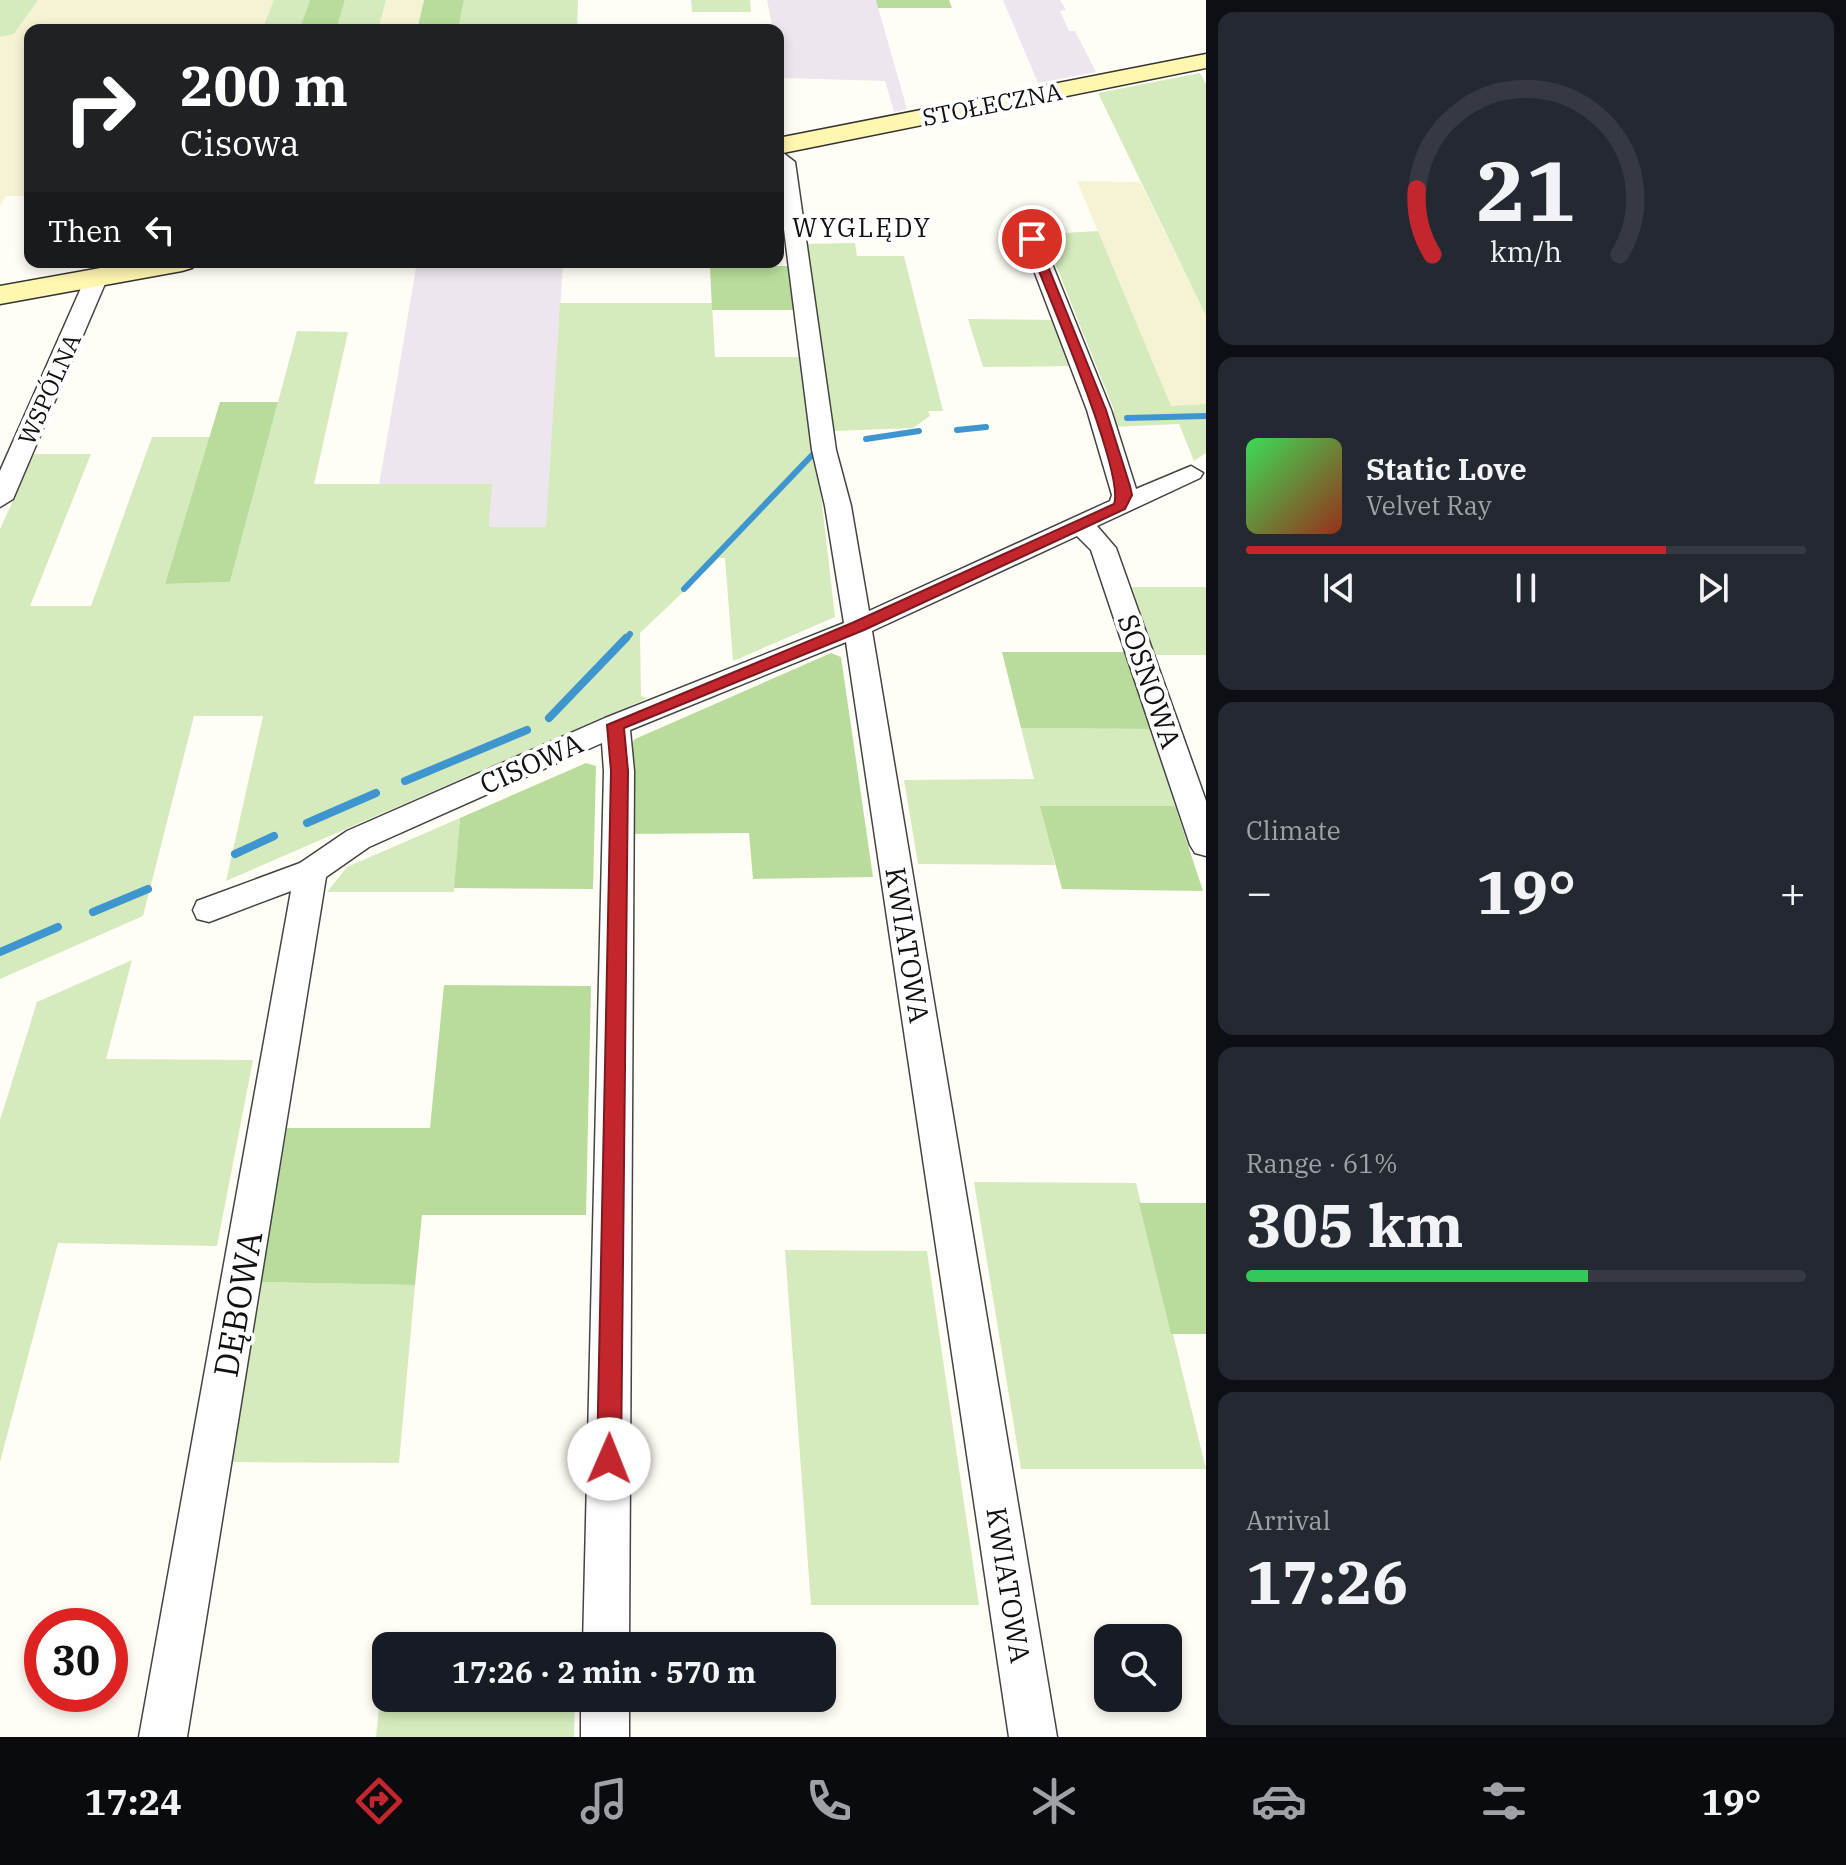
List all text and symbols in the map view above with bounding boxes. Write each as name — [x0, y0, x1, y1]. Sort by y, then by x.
text: 200 m — [180, 49, 348, 121]
icon: right — [48, 56, 152, 160]
street label: STOŁECZNA — [919, 75, 1065, 133]
text: Cisowa — [180, 119, 300, 166]
text: 21 — [1476, 135, 1576, 243]
pin — [998, 205, 1066, 273]
icon: left — [138, 208, 182, 252]
district label: WYGLĘDY — [792, 210, 932, 244]
text: Then — [48, 211, 122, 250]
icon: arrive — [1010, 217, 1054, 261]
text: km/h — [1490, 233, 1562, 270]
street label: WSPÓLNA — [10, 328, 88, 450]
text: Static Love — [1366, 449, 1527, 488]
text: Velvet Ray — [1366, 488, 1492, 522]
icon: previous — [1317, 566, 1361, 610]
icon: pause — [1504, 566, 1548, 610]
icon: next — [1691, 566, 1735, 610]
street label: SOSNOWA — [1110, 609, 1190, 753]
street label: CISOWA — [474, 724, 588, 802]
text: Climate — [1246, 813, 1341, 847]
text: 19° — [1476, 852, 1576, 931]
text: − — [1246, 863, 1272, 920]
text: + — [1780, 863, 1806, 920]
street label: KWIATOWA — [877, 864, 939, 1026]
text: Range · 61% — [1246, 1146, 1398, 1180]
text: 305 km — [1246, 1185, 1464, 1264]
street label: DĘBOWA — [203, 1228, 271, 1380]
position arrow — [567, 1417, 651, 1501]
text: Arrival — [1246, 1503, 1331, 1537]
street label: KWIATOWA — [978, 1504, 1040, 1666]
text: 17:26 — [1246, 1542, 1408, 1621]
speed limit sign: 30 — [24, 1608, 128, 1712]
map controls — [1094, 1624, 1182, 1712]
button: search — [1094, 1624, 1182, 1712]
text: 17:26 · 2 min · 570 m — [452, 1652, 756, 1691]
icon: directions — [351, 1773, 407, 1829]
icon: music — [576, 1773, 632, 1829]
icon: phone — [801, 1773, 857, 1829]
icon: climate — [1026, 1773, 1082, 1829]
icon: car — [1251, 1773, 1307, 1829]
icon: filters — [1476, 1773, 1532, 1829]
text: 17:24 — [85, 1778, 182, 1825]
text: 19° — [1701, 1778, 1761, 1825]

